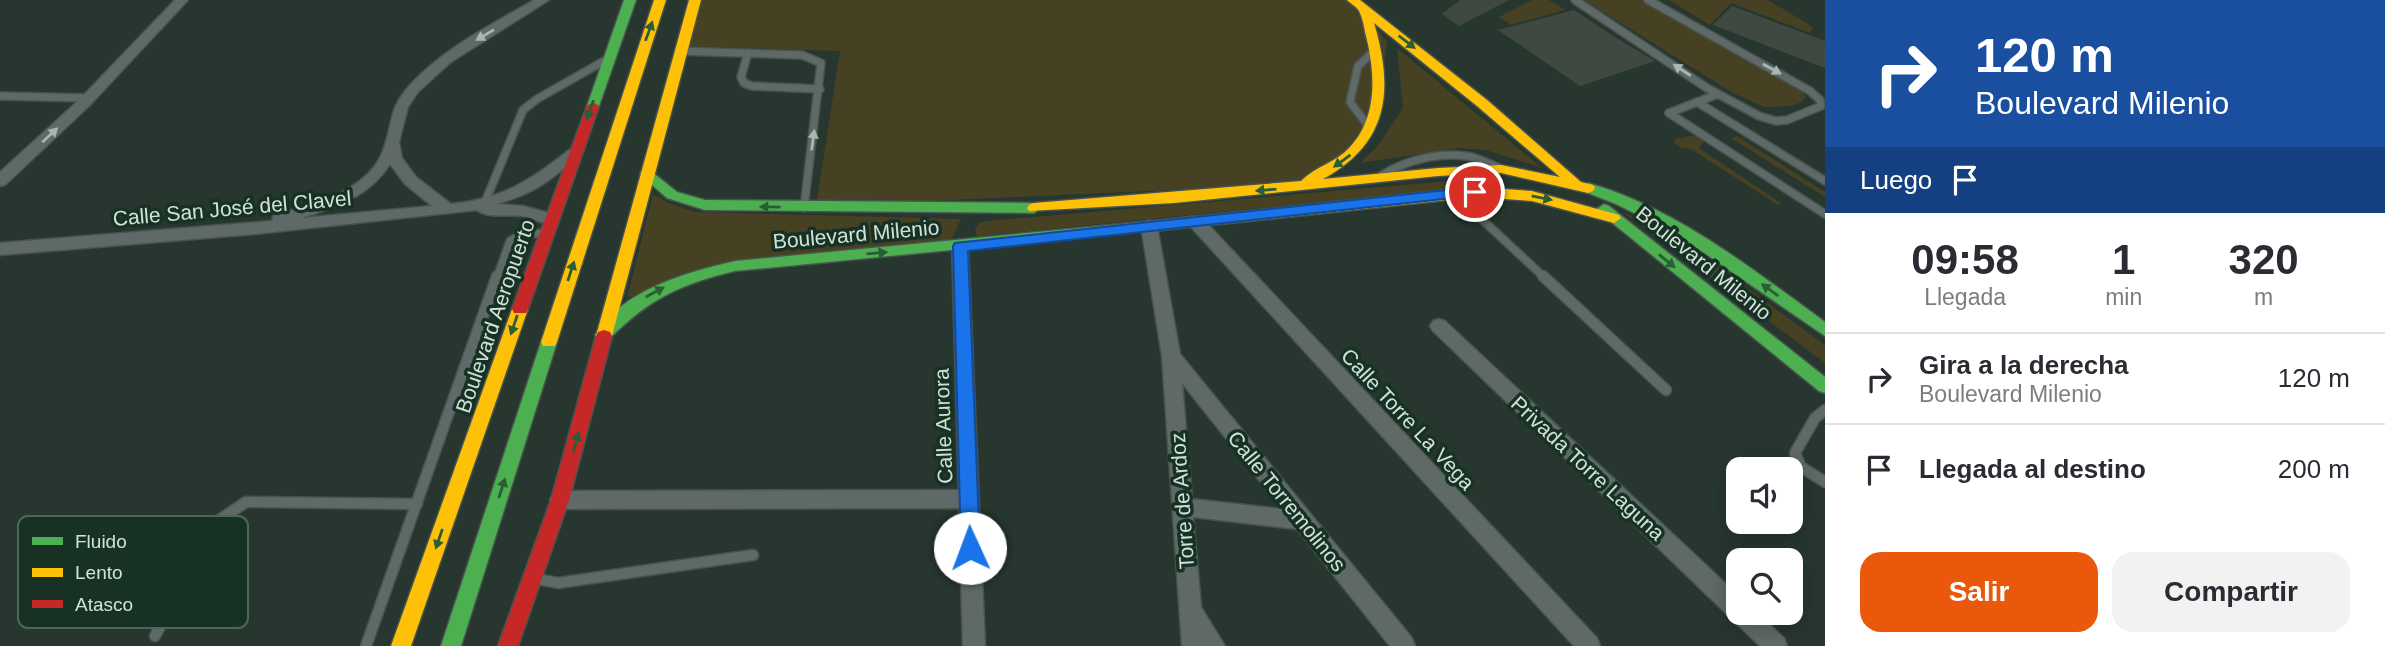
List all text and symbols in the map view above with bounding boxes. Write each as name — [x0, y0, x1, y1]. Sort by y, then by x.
one-way arrow — [644, 21, 655, 42]
icon: right — [1860, 28, 1951, 119]
text: 120 m — [1975, 28, 2114, 82]
one-way arrow — [475, 29, 494, 42]
one-way arrow — [1397, 35, 1415, 50]
one-way arrow — [1762, 63, 1782, 75]
one-way arrow — [1672, 64, 1692, 77]
text: Boulevard Milenio — [1975, 85, 2229, 121]
one-way arrow — [584, 100, 595, 121]
one-way arrow — [41, 127, 58, 143]
one-way arrow — [808, 129, 819, 151]
one-way arrow — [1333, 154, 1351, 168]
icon: arrive — [1946, 161, 1984, 199]
pin — [1445, 162, 1505, 222]
text: Luego — [1860, 165, 1932, 195]
icon: arrive — [1456, 173, 1494, 211]
one-way arrow — [1255, 184, 1277, 195]
street label: Calle San José del Clavel — [112, 186, 352, 230]
one-way arrow — [1531, 192, 1553, 203]
one-way arrow — [759, 201, 781, 213]
street label: Boulevard Milenio — [1632, 202, 1776, 324]
street label: Boulevard Milenio — [772, 215, 940, 253]
street label: Boulevard Aeropuerto — [451, 216, 539, 416]
text: 09:58 — [1911, 236, 2019, 283]
text: 1 — [2112, 236, 2135, 283]
text: 320 — [2229, 236, 2299, 283]
one-way arrow — [866, 247, 888, 258]
one-way arrow — [1659, 253, 1676, 268]
one-way arrow — [567, 260, 577, 281]
one-way arrow — [1761, 283, 1779, 297]
text: Llegada — [1924, 284, 2006, 310]
text: min — [2105, 284, 2142, 310]
text: m — [2254, 284, 2273, 310]
one-way arrow — [645, 286, 665, 298]
one-way arrow — [508, 314, 519, 335]
street label: Calle Torre La Vega — [1337, 344, 1479, 494]
text: Gira a la derecha — [1919, 350, 2129, 380]
icon: right — [1860, 360, 1898, 398]
text: 120 m — [2278, 363, 2350, 393]
street label: Calle Aurora — [929, 368, 957, 484]
text: Boulevard Milenio — [1919, 381, 2102, 407]
street label: Privada Torre Laguna — [1507, 391, 1669, 545]
street label: Calle Torremolinos — [1223, 426, 1351, 576]
one-way arrow — [571, 431, 582, 453]
street label: Torre de Ardoz — [1166, 432, 1198, 570]
icon: arrive — [1860, 451, 1898, 489]
text: Llegada al destino — [1919, 454, 2146, 484]
text: 200 m — [2278, 454, 2350, 484]
map controls — [1726, 457, 1803, 625]
button: sound — [1726, 457, 1803, 534]
one-way arrow — [497, 477, 508, 498]
position arrow — [933, 511, 1007, 585]
legend — [18, 516, 248, 628]
one-way arrow — [433, 529, 444, 550]
text: Fluido — [75, 531, 127, 552]
button: search — [1726, 548, 1803, 625]
button: Salir — [1860, 552, 2098, 632]
button: Compartir — [2112, 552, 2350, 632]
text: Lento — [75, 562, 123, 583]
text: Atasco — [75, 594, 133, 615]

